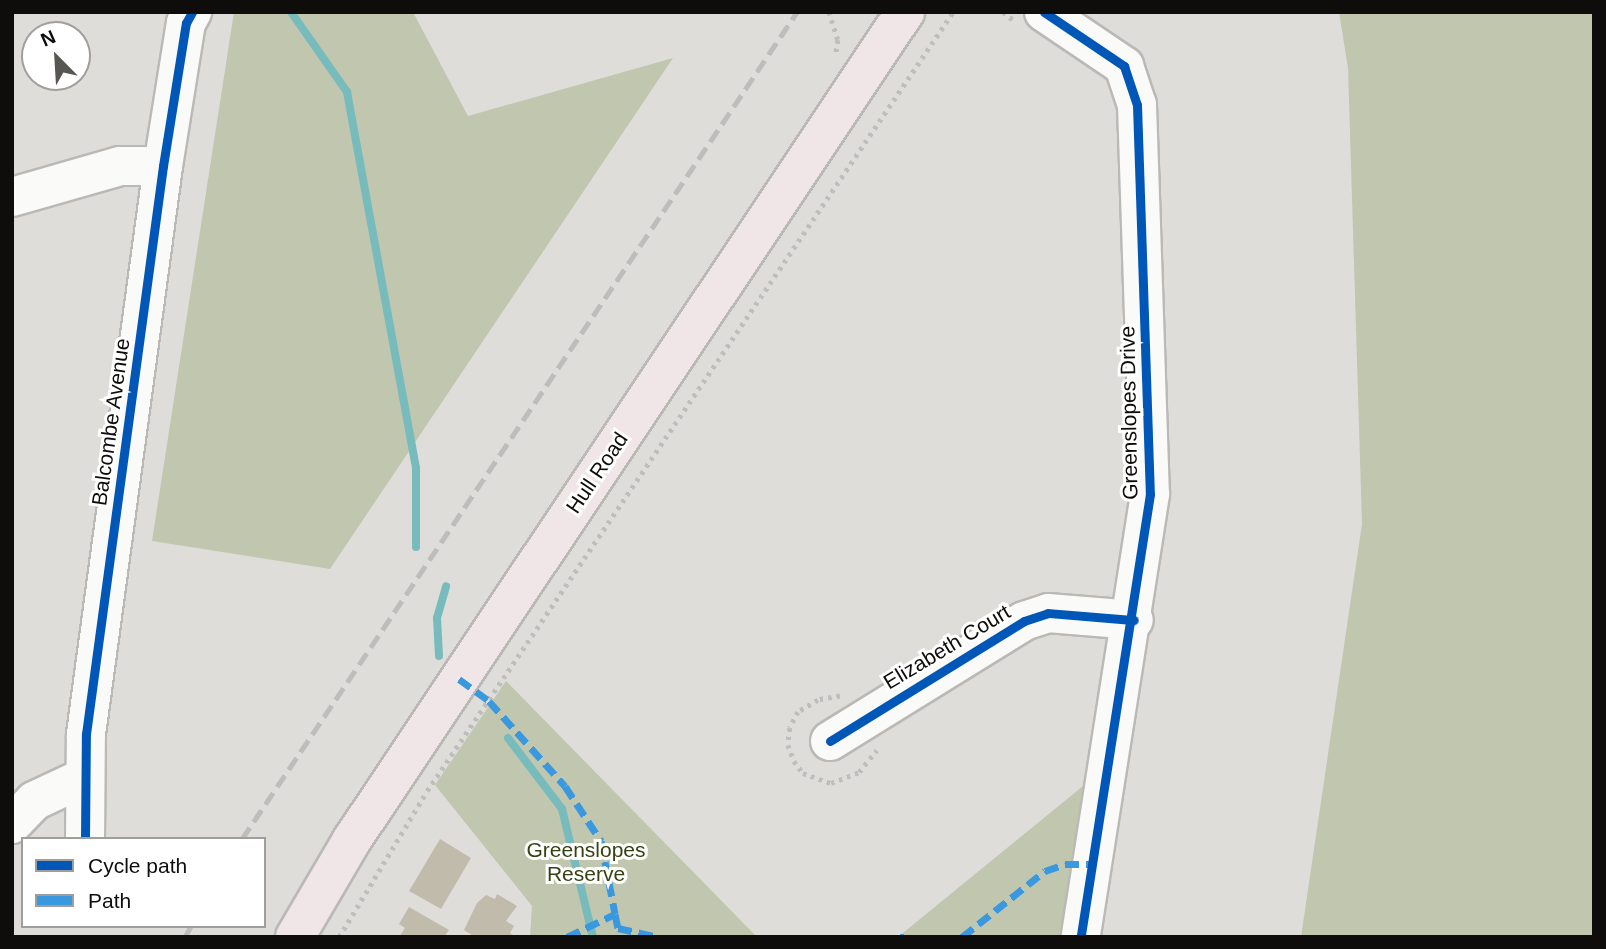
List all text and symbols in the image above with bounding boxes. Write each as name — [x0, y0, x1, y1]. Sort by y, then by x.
north arrow — [21, 21, 91, 91]
text: N — [38, 26, 59, 51]
street label: Greenslopes Drive — [1115, 326, 1143, 500]
street label: Balcombe Avenue — [87, 336, 135, 508]
street label: Hull Road — [561, 428, 633, 518]
street label: Elizabeth Court — [879, 599, 1015, 695]
legend — [21, 837, 266, 928]
park label: Greenslopes Reserve — [526, 837, 646, 887]
text: Cycle path — [88, 854, 187, 877]
text: Path — [88, 889, 131, 912]

